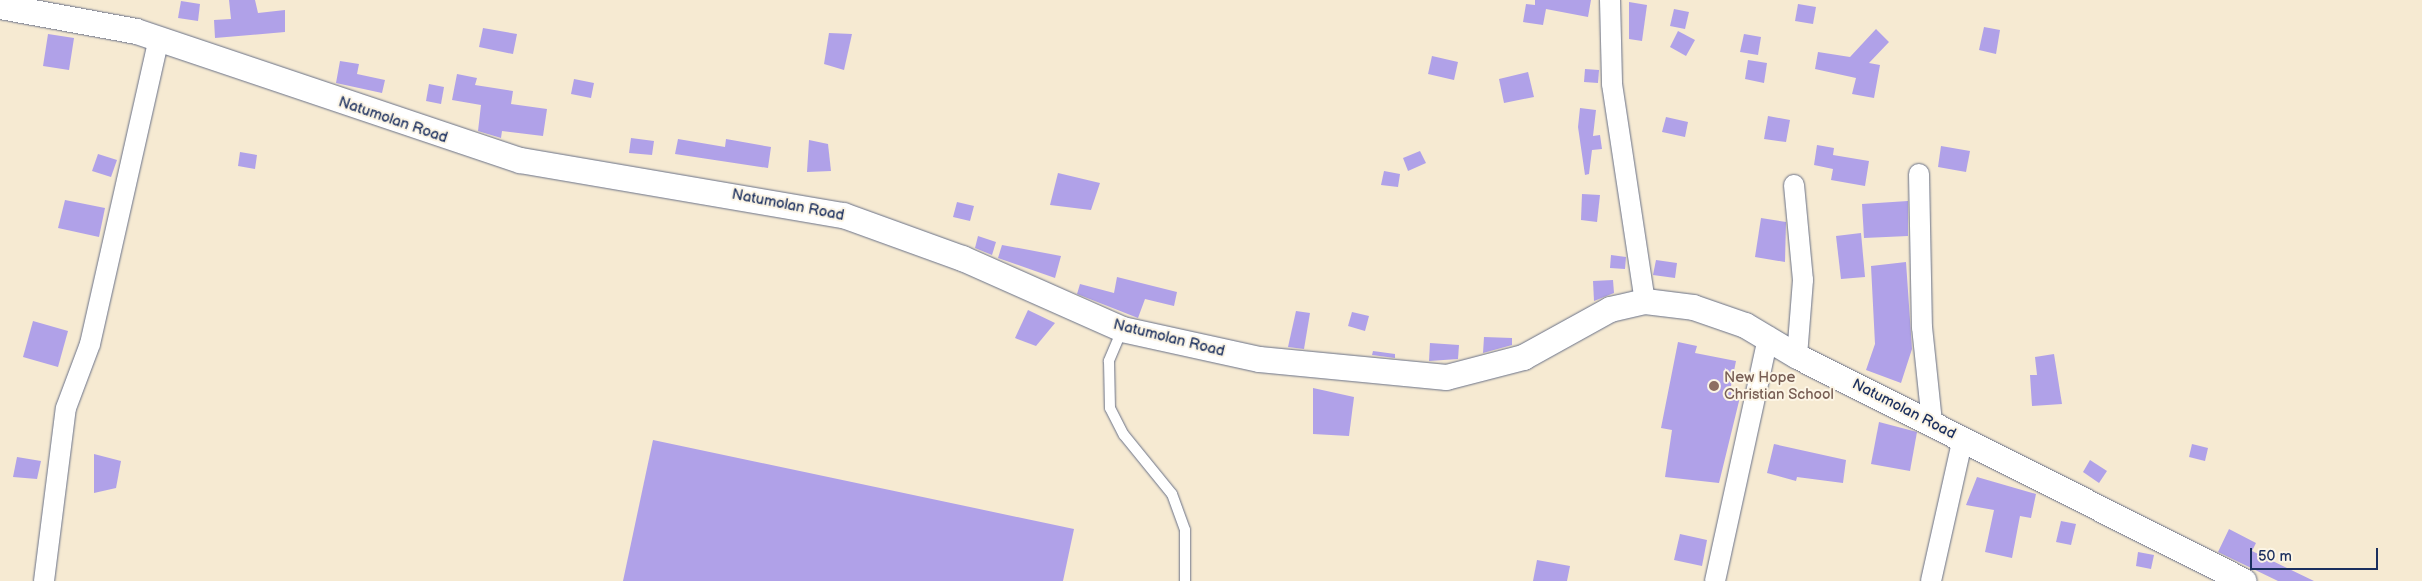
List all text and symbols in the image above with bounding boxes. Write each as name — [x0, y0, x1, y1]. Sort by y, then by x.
street label: Natumolan Road — [336, 93, 450, 147]
street label: Natumolan Road — [730, 185, 846, 225]
street label: Natumolan Road — [1111, 315, 1227, 361]
place label: New Hope Christian School — [1724, 368, 1834, 403]
street label: Natumolan Road — [1849, 375, 1959, 443]
marker: New Hope Christian School — [1708, 380, 1720, 392]
scale bar — [2252, 538, 2380, 570]
text: 50 m — [2258, 547, 2292, 566]

